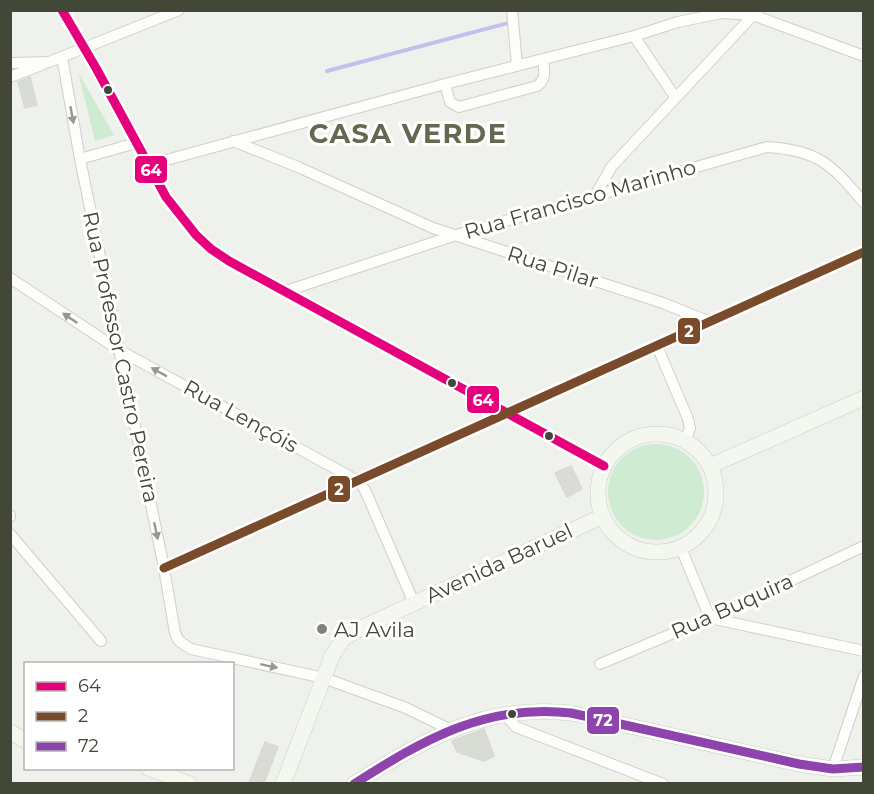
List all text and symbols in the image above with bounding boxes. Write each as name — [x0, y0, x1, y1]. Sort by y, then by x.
unlabelled marker — [102, 84, 114, 96]
one-way arrow — [68, 106, 77, 125]
district label: CASA VERDE — [309, 117, 507, 150]
street label: Rua Francisco Marinho — [461, 154, 699, 244]
line badge: 64 — [134, 155, 168, 184]
text: 64 — [140, 161, 162, 180]
street label: Rua Professor Castro Pereira — [78, 209, 164, 505]
street label: Rua Pilar — [504, 241, 602, 293]
one-way arrow — [63, 312, 79, 324]
line badge: 2 — [677, 317, 701, 345]
text: 2 — [684, 322, 694, 341]
one-way arrow — [150, 367, 167, 377]
street label: Rua Lençóis — [179, 374, 303, 458]
unlabelled marker — [446, 377, 458, 389]
line badge: 64 — [466, 385, 500, 414]
text: 64 — [472, 391, 494, 410]
unlabelled marker — [543, 430, 555, 442]
line badge: 2 — [327, 475, 351, 503]
text: 2 — [334, 480, 344, 499]
street label: Avenida Baruel — [422, 518, 576, 608]
one-way arrow — [152, 521, 161, 540]
street label: Rua Buquira — [667, 568, 797, 644]
place label: AJ Avila — [334, 617, 415, 642]
marker: AJ Avila — [315, 622, 329, 636]
legend — [24, 662, 234, 770]
one-way arrow — [260, 662, 279, 671]
text: 64 — [78, 675, 101, 697]
text: 2 — [78, 705, 88, 727]
line badge: 72 — [586, 706, 620, 735]
unlabelled marker — [506, 708, 518, 720]
text: 72 — [593, 711, 613, 730]
text: 72 — [78, 735, 99, 757]

